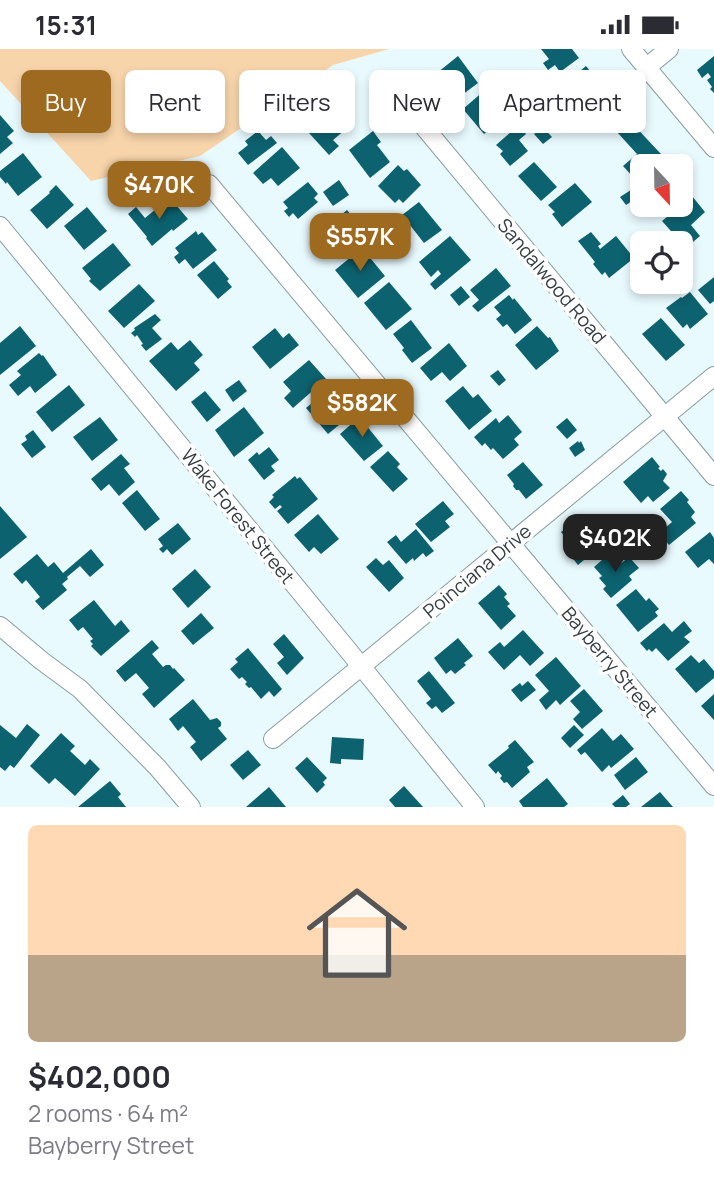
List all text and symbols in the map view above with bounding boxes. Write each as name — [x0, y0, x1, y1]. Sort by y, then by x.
text: 15:31 — [35, 7, 97, 43]
chip: Buy — [21, 70, 111, 133]
chip: Rent — [125, 70, 225, 133]
chip: Filters — [239, 70, 355, 133]
chip: New — [369, 70, 465, 133]
chip: Apartment — [479, 70, 646, 133]
north arrow — [630, 154, 693, 217]
map controls — [630, 154, 693, 294]
pin: $470K — [110, 162, 208, 221]
text: $470K — [124, 168, 194, 200]
pin: $557K — [311, 213, 409, 273]
street label: Sandalwood Road — [492, 213, 612, 349]
text: $557K — [326, 220, 394, 252]
button: locate — [630, 231, 693, 294]
pin: $582K — [313, 379, 411, 439]
text: $582K — [327, 386, 397, 418]
street label: Wake Forest Street — [175, 443, 301, 589]
pin: $402K — [566, 515, 664, 574]
street label: Poinciana Drive — [417, 518, 537, 624]
text: $402K — [579, 521, 651, 553]
street label: Bayberry Street — [556, 601, 664, 723]
icon: home — [294, 870, 420, 996]
text: $402,000 — [28, 1056, 171, 1097]
text: 2 rooms · 64 m² — [28, 1097, 188, 1129]
text: Bayberry Street — [28, 1129, 194, 1161]

